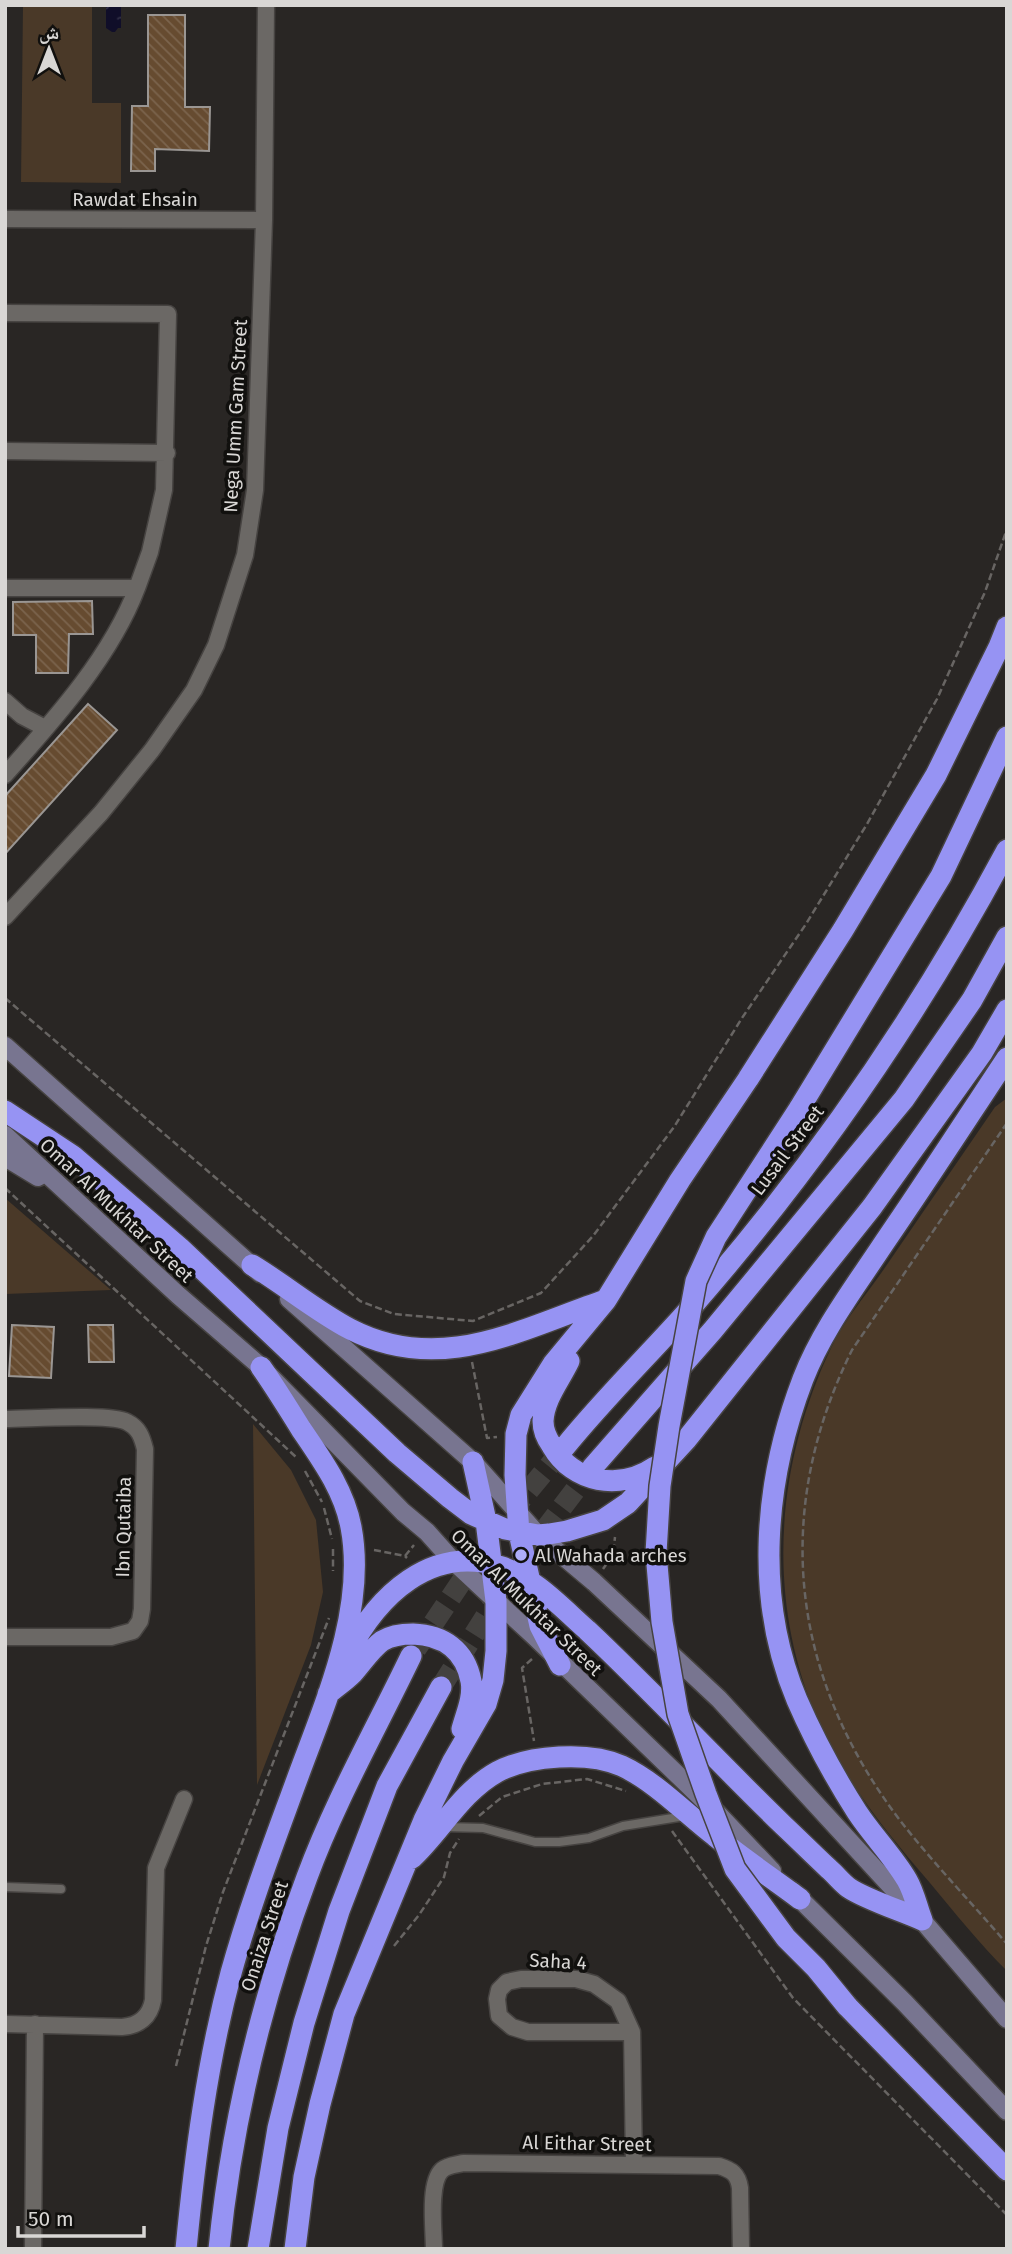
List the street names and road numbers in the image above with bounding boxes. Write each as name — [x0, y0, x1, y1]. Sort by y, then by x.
street label: Rawdat Ehsain — [72, 188, 198, 211]
street label: Nega Umm Gam Street — [219, 319, 252, 513]
street label: Lusail Street — [746, 1101, 829, 1200]
street label: Omar Al Mukhtar Street — [35, 1133, 198, 1288]
street label: Ibn Qutaiba — [111, 1476, 136, 1578]
street label: Omar Al Mukhtar Street — [446, 1524, 607, 1681]
street label: Onaiza Street — [236, 1878, 293, 1994]
street label: Saha 4 — [529, 1949, 587, 1974]
street label: Al Eithar Street — [522, 2131, 652, 2156]

